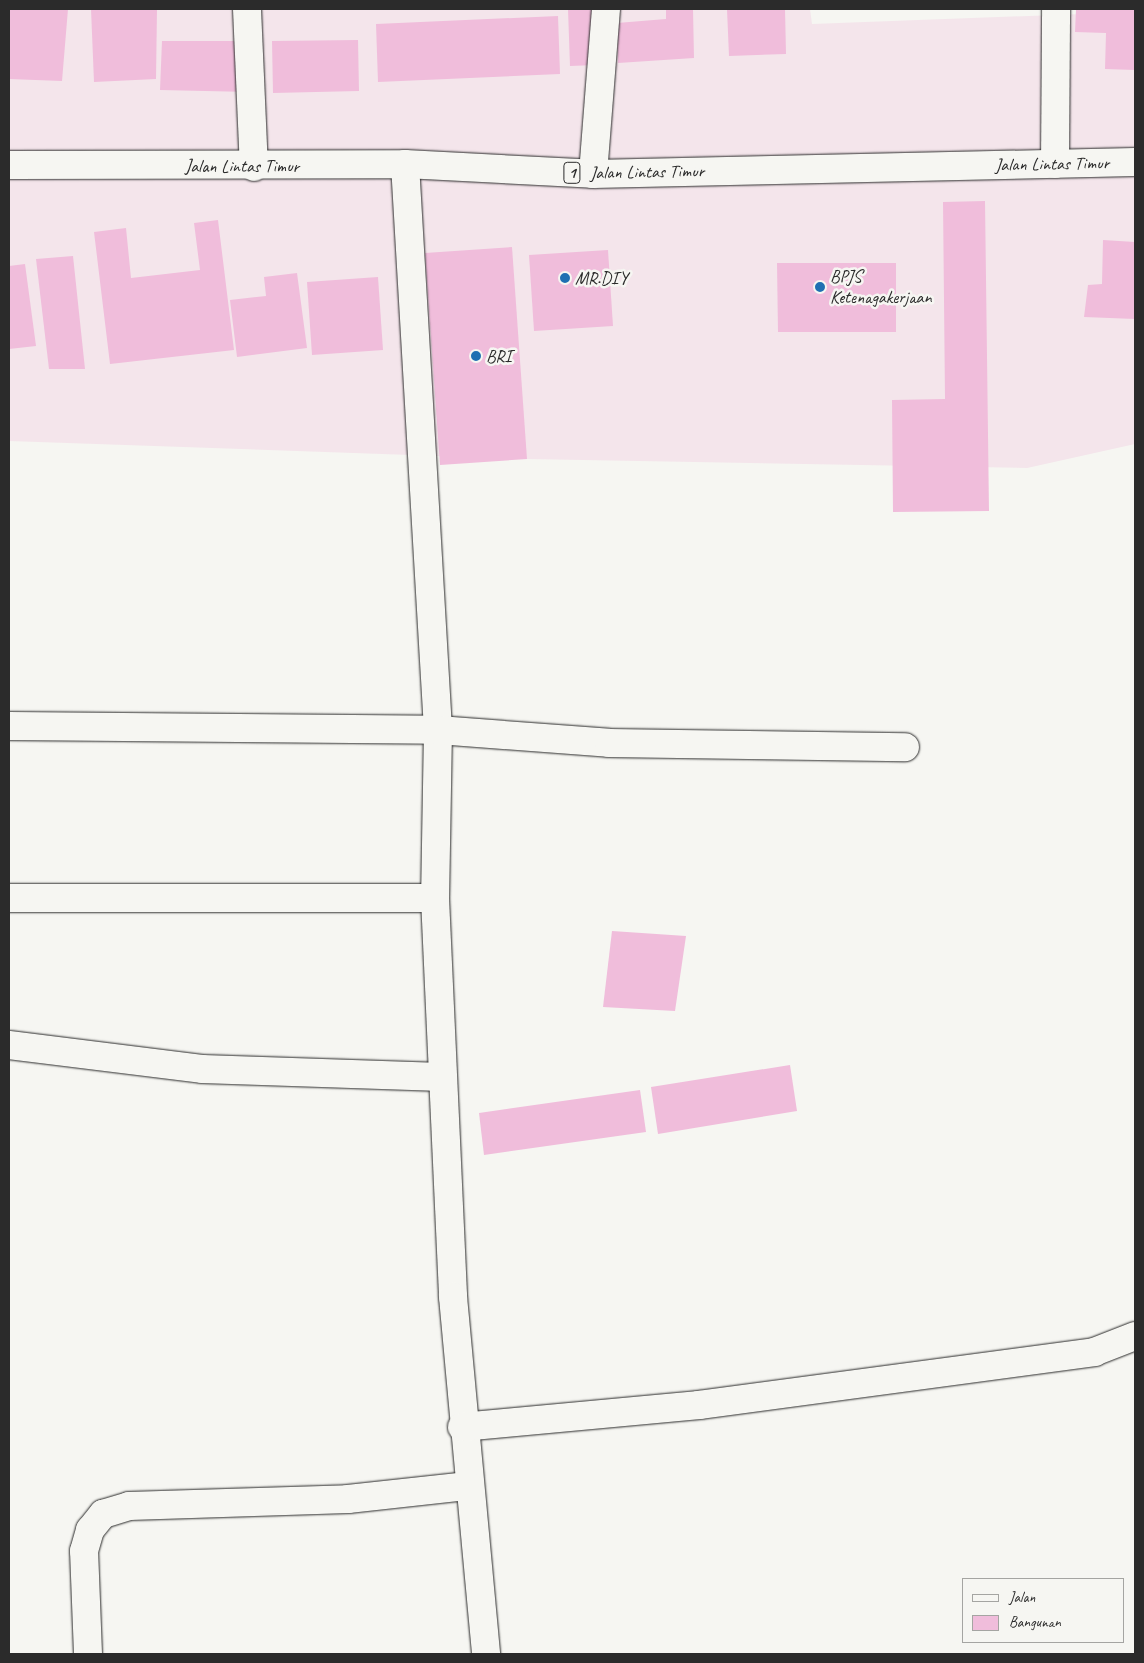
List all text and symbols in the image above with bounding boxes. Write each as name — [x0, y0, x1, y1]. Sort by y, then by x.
street label: Jalan Lintas Timur — [995, 152, 1109, 176]
street label: Jalan Lintas Timur — [185, 155, 299, 177]
road number: 1 — [563, 160, 581, 187]
street label: Jalan Lintas Timur — [590, 160, 704, 184]
place label: BPJS Ketenagakerjaan — [830, 266, 932, 308]
place label: MR.DIY — [575, 267, 628, 289]
marker: MR.DIY — [559, 272, 571, 284]
marker: BPJS Ketenagakerjaan — [814, 281, 826, 293]
place label: BRI — [486, 345, 512, 367]
marker: BRI — [470, 350, 482, 362]
legend — [962, 1578, 1124, 1643]
text: Jalan — [1009, 1588, 1035, 1607]
text: Bangunan — [1009, 1613, 1061, 1632]

